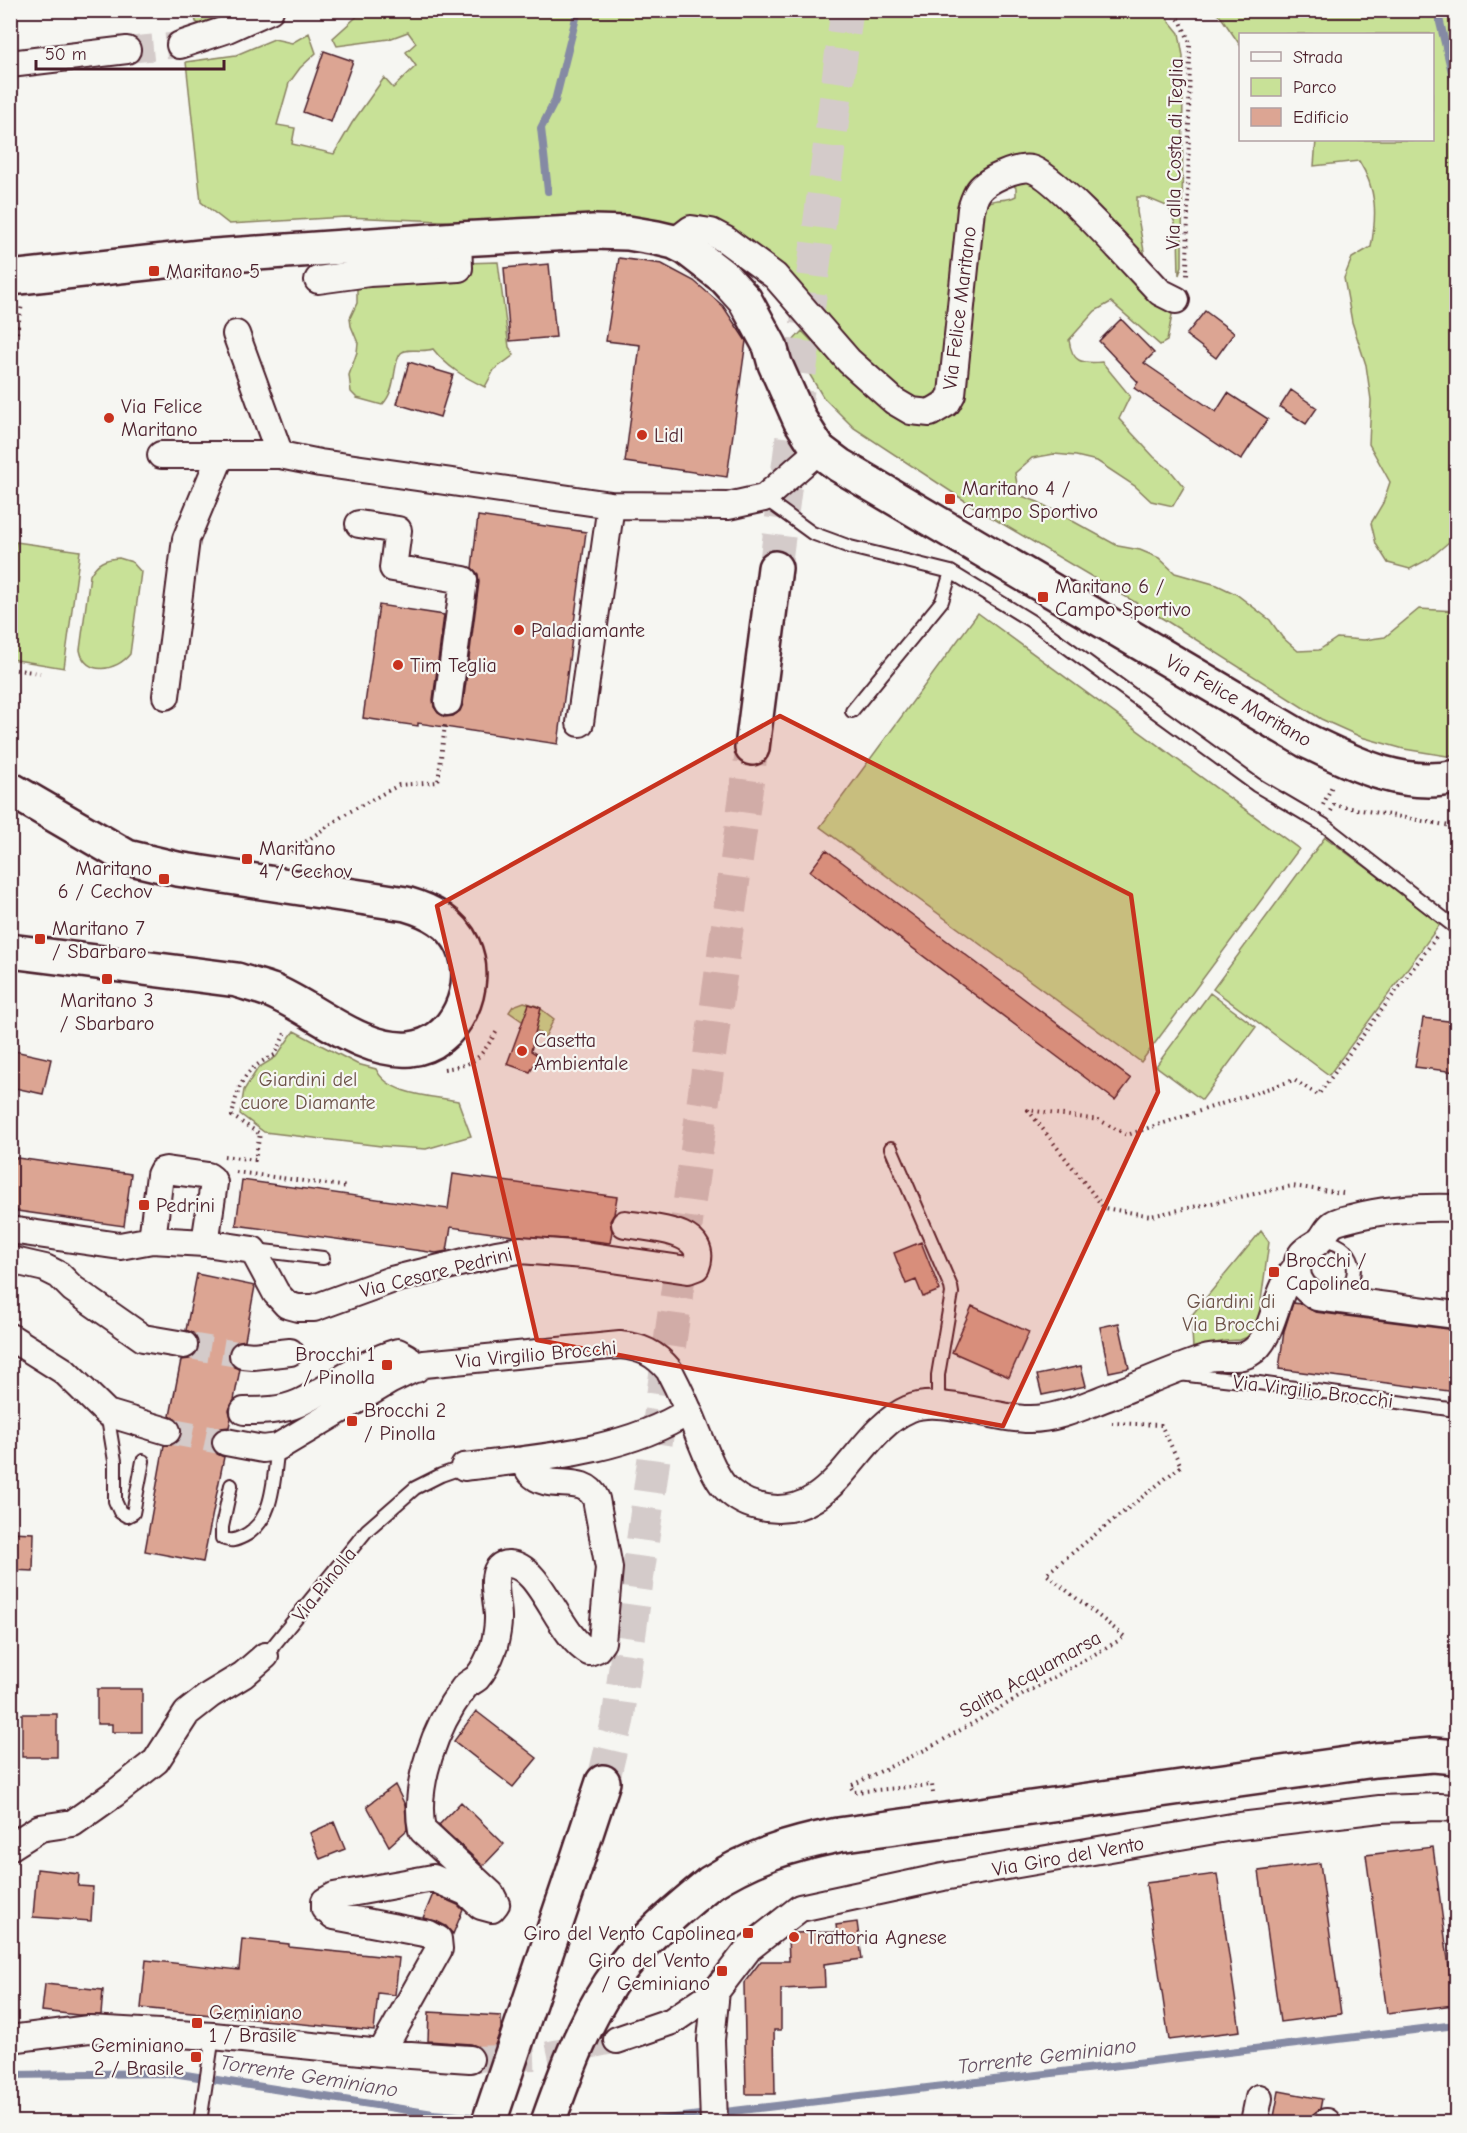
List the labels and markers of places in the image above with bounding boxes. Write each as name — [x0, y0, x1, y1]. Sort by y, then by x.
place label: Maritano 5 — [166, 260, 260, 283]
marker: Maritano 5 — [147, 264, 161, 278]
place label: Via Felice Maritano — [121, 395, 202, 441]
marker: Via Felice Maritano — [102, 411, 116, 425]
place label: Lidl — [654, 424, 684, 447]
marker: Lidl — [635, 428, 649, 442]
place label: Maritano 4 / Campo Sportivo — [962, 477, 1098, 523]
marker: Maritano 4 / Campo Sportivo — [943, 492, 957, 506]
place label: Maritano 6 / Campo Sportivo — [1055, 575, 1191, 621]
marker: Maritano 6 / Campo Sportivo — [1036, 590, 1050, 604]
place label: Paladiamante — [531, 619, 645, 642]
marker: Paladiamante — [512, 623, 526, 637]
place label: Tim Teglia — [410, 654, 497, 677]
marker: Tim Teglia — [391, 658, 405, 672]
place label: Maritano 4 / Cechov — [259, 837, 353, 883]
marker: Maritano 4 / Cechov — [240, 852, 254, 866]
place label: Maritano 6 / Cechov — [58, 857, 153, 903]
marker: Maritano 6 / Cechov — [157, 872, 171, 886]
place label: Maritano 7 / Sbarbaro — [52, 917, 147, 963]
marker: Maritano 7 / Sbarbaro — [33, 932, 47, 946]
marker: Maritano 3 / Sbarbaro — [100, 972, 114, 986]
place label: Maritano 3 / Sbarbaro — [60, 989, 154, 1035]
place label: Casetta Ambientale — [534, 1029, 628, 1075]
marker: Casetta Ambientale — [515, 1044, 529, 1058]
place label: Pedrini — [156, 1194, 215, 1217]
marker: Pedrini — [137, 1198, 151, 1212]
place label: Brocchi / Capolinea — [1286, 1249, 1370, 1295]
marker: Brocchi / Capolinea — [1267, 1265, 1281, 1279]
place label: Brocchi 1 / Pinolla — [295, 1343, 375, 1389]
marker: Brocchi 1 / Pinolla — [380, 1358, 394, 1372]
place label: Brocchi 2 / Pinolla — [364, 1399, 446, 1445]
marker: Brocchi 2 / Pinolla — [345, 1414, 359, 1428]
place label: Giro del Vento Capolinea — [523, 1922, 736, 1945]
marker: Giro del Vento Capolinea — [741, 1926, 755, 1940]
place label: Trattoria Agnese — [806, 1926, 947, 1949]
marker: Trattoria Agnese — [787, 1930, 801, 1944]
place label: Giro del Vento / Geminiano — [588, 1949, 710, 1995]
marker: Giro del Vento / Geminiano — [715, 1964, 729, 1978]
place label: Geminiano 1 / Brasile — [209, 2001, 302, 2047]
marker: Geminiano 1 / Brasile — [190, 2016, 204, 2030]
place label: Geminiano 2 / Brasile — [91, 2034, 184, 2080]
marker: Geminiano 2 / Brasile — [189, 2050, 203, 2064]

